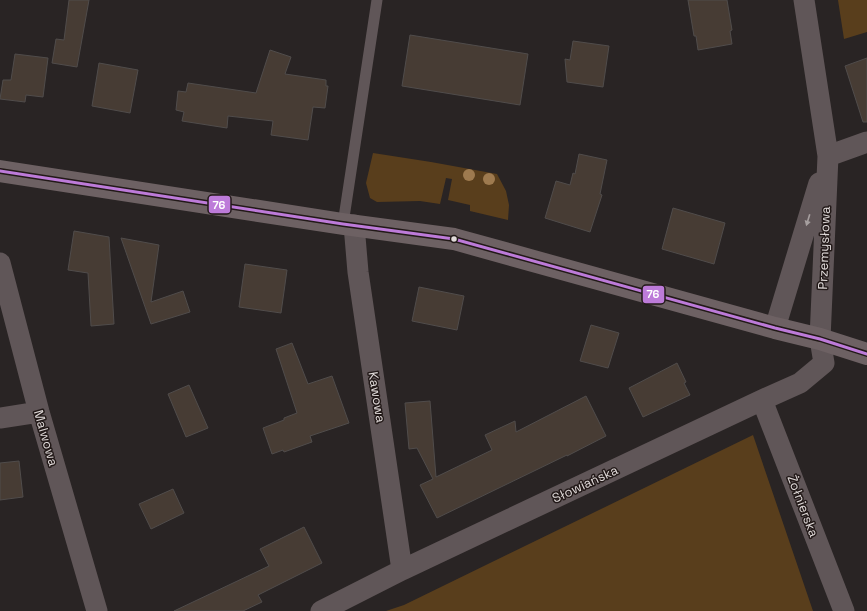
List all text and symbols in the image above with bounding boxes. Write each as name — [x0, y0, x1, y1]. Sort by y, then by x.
line badge: 76 — [208, 195, 231, 214]
text: 76 — [213, 198, 226, 212]
street label: Przemysłowa — [814, 206, 834, 290]
one-way arrow — [805, 214, 811, 226]
unlabelled marker — [449, 234, 459, 244]
line badge: 76 — [642, 285, 665, 304]
text: 76 — [647, 287, 660, 301]
street label: Kawowa — [365, 370, 389, 424]
street label: Malwowa — [30, 408, 62, 469]
street label: Słowiańska — [549, 461, 621, 507]
street label: Żołnierska — [783, 473, 823, 540]

